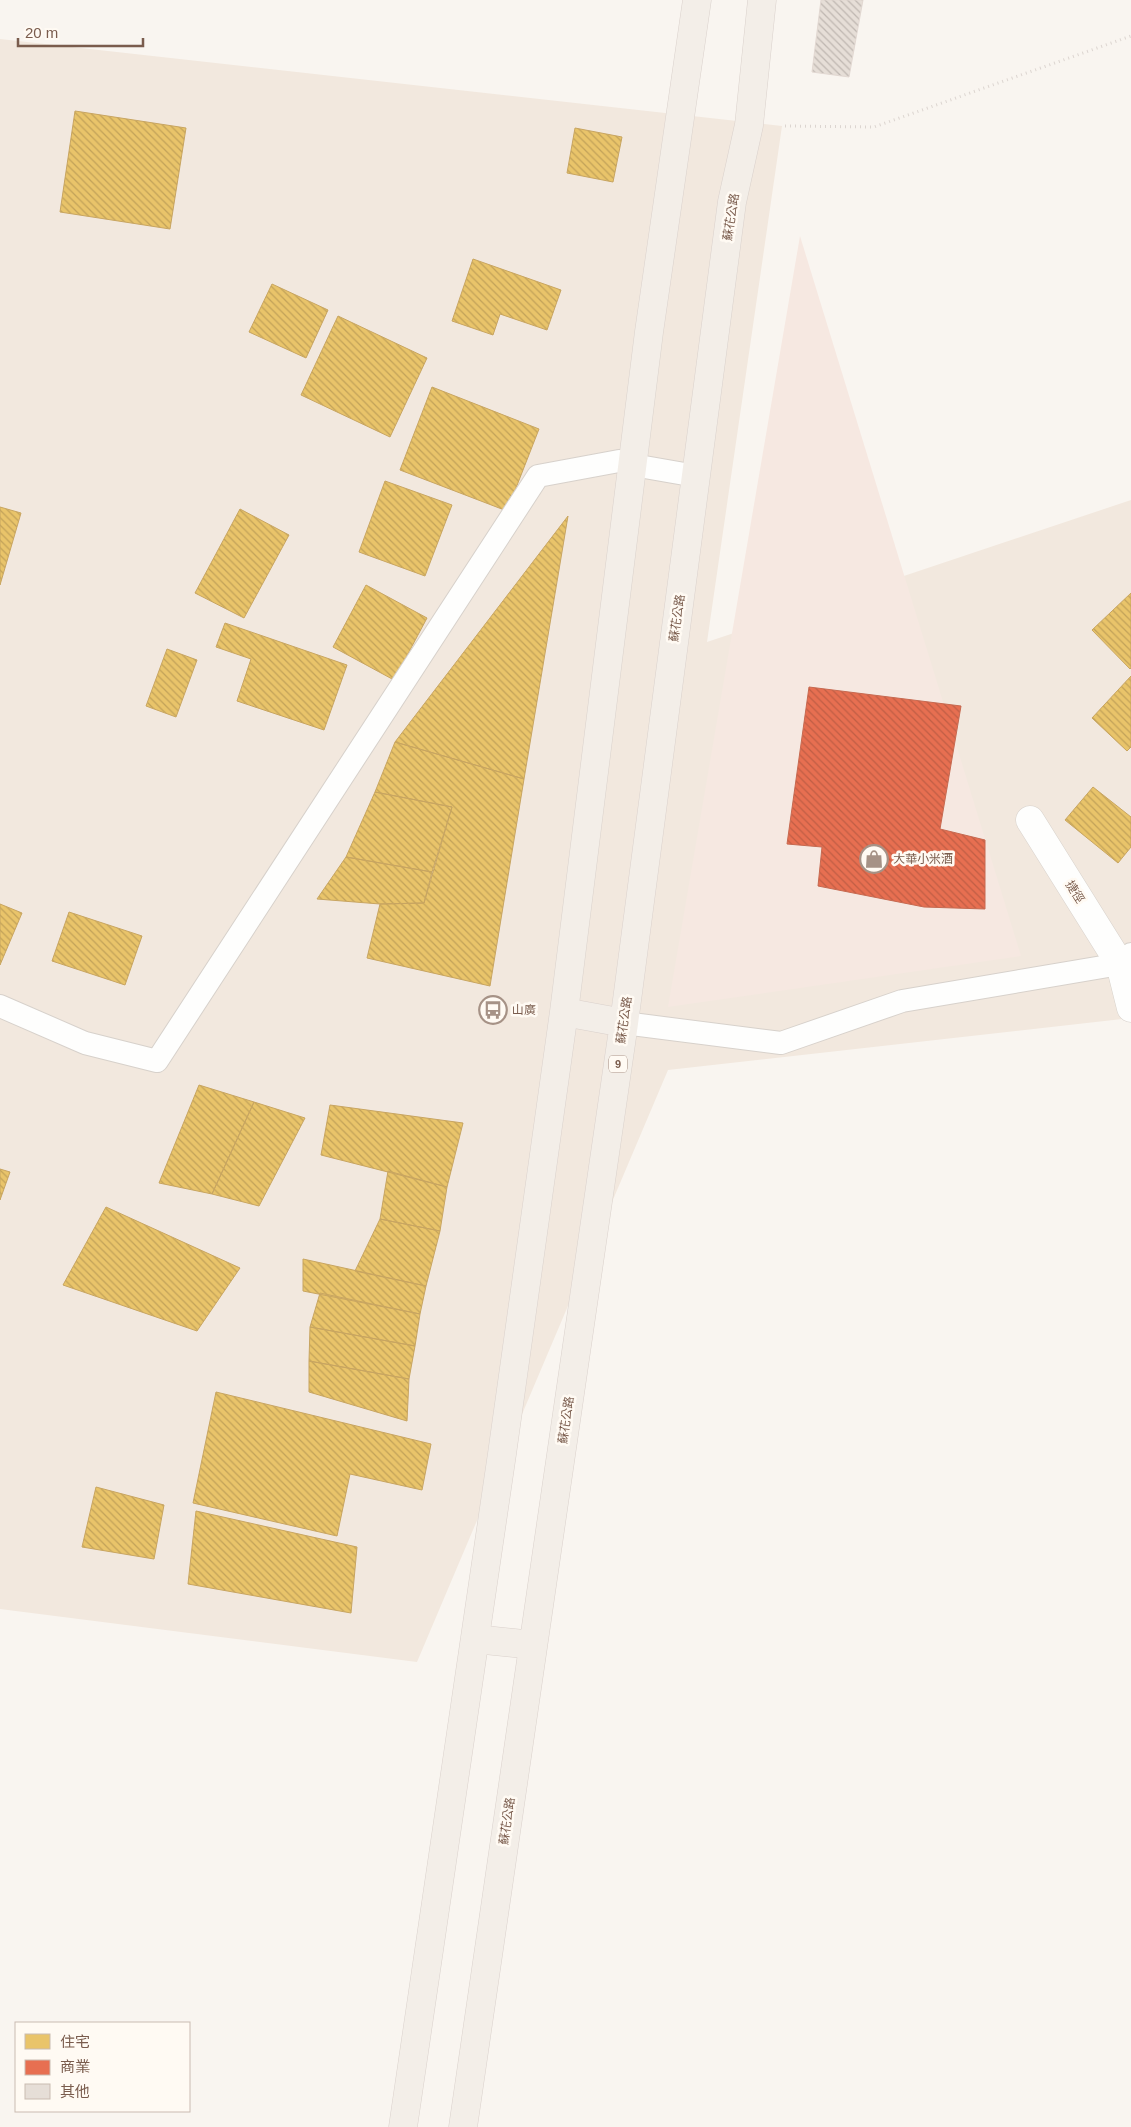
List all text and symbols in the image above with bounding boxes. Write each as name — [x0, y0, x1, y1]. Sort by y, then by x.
scale bar — [18, 15, 142, 47]
text: 20 m — [25, 24, 58, 41]
street label: 蘇花公路 — [720, 192, 742, 242]
street label: 蘇花公路 — [667, 593, 687, 643]
shop icon: 大華小米酒 — [859, 844, 889, 874]
place label: 大華小米酒 — [893, 852, 953, 866]
street label: 捷徑 — [1063, 878, 1087, 906]
bus stop icon: 山廣 — [478, 995, 508, 1025]
street label: 蘇花公路 — [614, 995, 634, 1045]
place label: 山廣 — [512, 1003, 536, 1017]
road number: 9 — [609, 1056, 627, 1072]
street label: 蘇花公路 — [556, 1395, 576, 1445]
street label: 蘇花公路 — [497, 1796, 517, 1846]
legend — [15, 2022, 190, 2112]
text: 住宅 — [60, 2033, 90, 2050]
text: 商業 — [60, 2058, 90, 2075]
text: 其他 — [60, 2083, 90, 2100]

